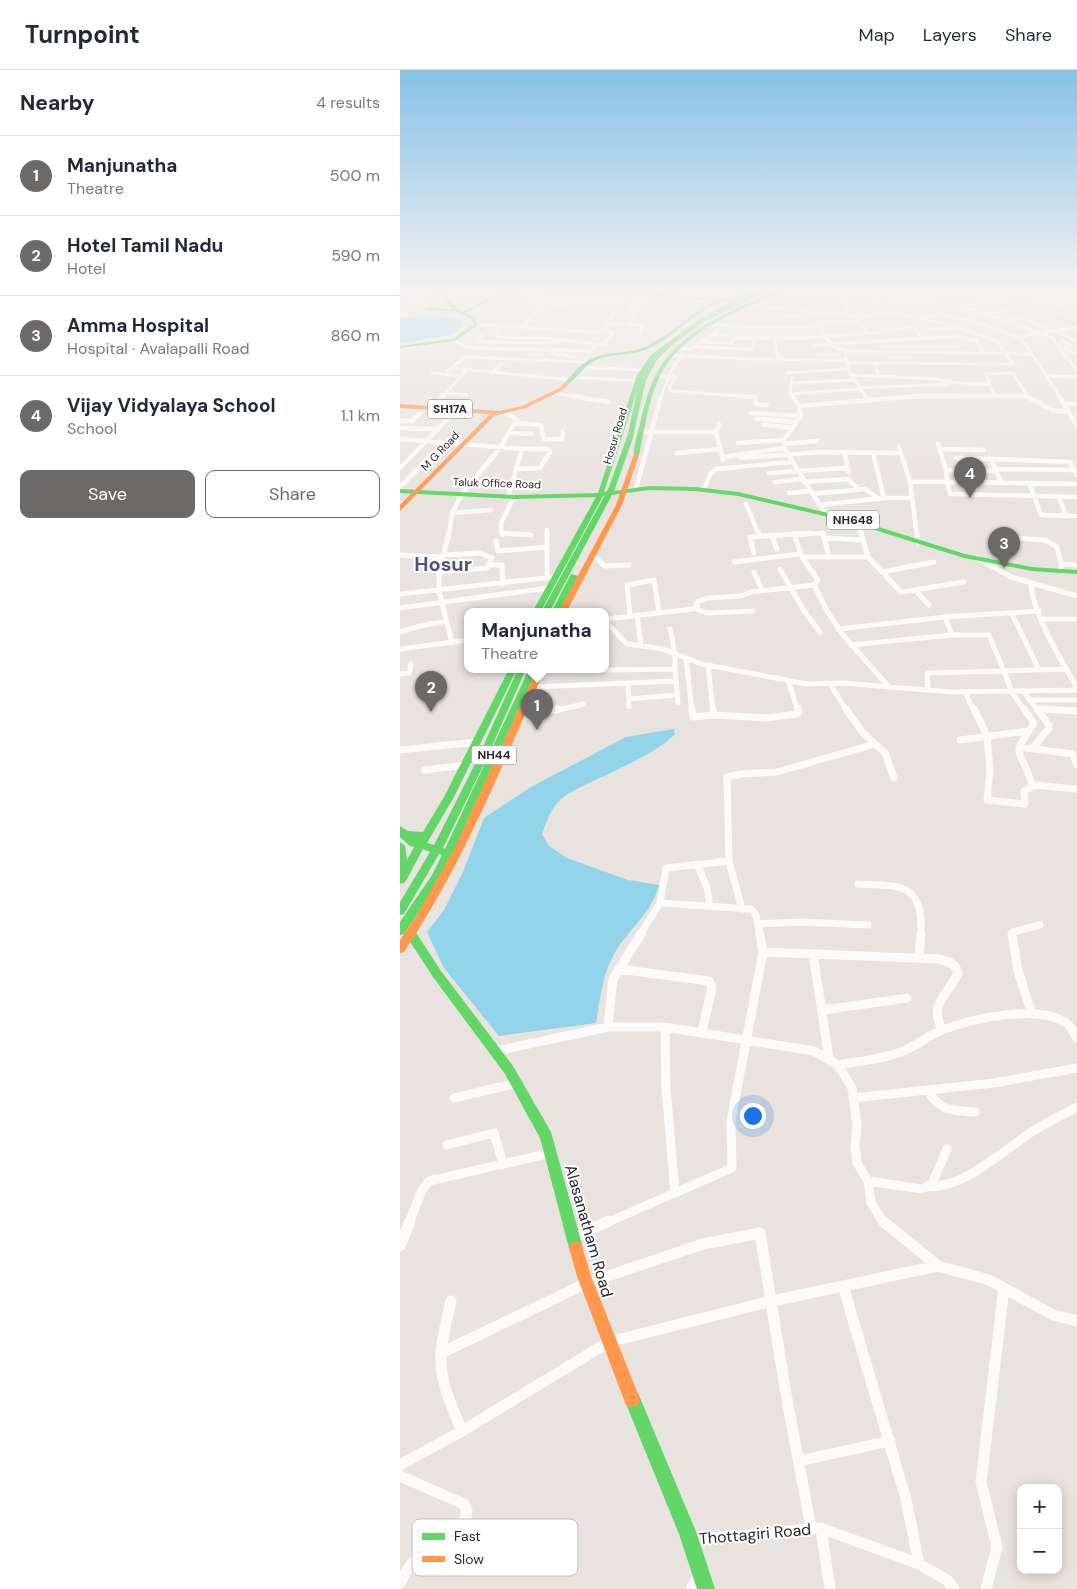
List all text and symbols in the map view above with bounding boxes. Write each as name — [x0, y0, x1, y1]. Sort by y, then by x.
text: Turnpoint — [25, 19, 140, 50]
text: Map — [859, 23, 895, 47]
text: Layers — [923, 23, 977, 47]
text: Share — [1005, 23, 1052, 47]
text: Nearby — [20, 89, 94, 117]
text: 4 results — [316, 92, 380, 113]
text: Manjunatha — [67, 153, 177, 178]
text: 1 — [33, 165, 39, 186]
text: 500 m — [330, 165, 380, 186]
text: Theatre — [67, 178, 124, 199]
text: Hotel Tamil Nadu — [67, 233, 223, 258]
text: 2 — [31, 245, 41, 266]
text: 590 m — [331, 245, 380, 266]
text: Hotel — [67, 258, 106, 279]
text: Amma Hospital — [67, 313, 209, 338]
text: 3 — [31, 325, 41, 346]
text: 860 m — [331, 325, 380, 346]
text: Hospital · Avalapalli Road — [67, 338, 250, 359]
text: Vijay Vidyalaya School — [67, 393, 276, 418]
road number: SH17A — [428, 399, 472, 418]
text: 4 — [31, 405, 41, 426]
text: 1.1 km — [341, 405, 380, 426]
street label: Hosur Road — [600, 406, 630, 466]
text: School — [67, 418, 117, 439]
street label: M G Road — [418, 428, 462, 474]
pin: 4 — [954, 457, 986, 498]
button: Save — [20, 470, 195, 518]
button: Share — [205, 470, 380, 518]
street label: Taluk Office Road — [453, 474, 541, 492]
road number: NH648 — [827, 510, 879, 530]
pin: 3 — [988, 527, 1020, 568]
district label: Hosur — [414, 551, 472, 577]
popup — [464, 608, 609, 673]
text: Manjunatha — [481, 618, 592, 643]
text: Theatre — [481, 643, 538, 664]
pin: 2 — [415, 671, 447, 712]
pin: 1 — [521, 689, 553, 730]
road number: NH44 — [472, 746, 516, 764]
your location — [740, 1103, 766, 1129]
street label: Alasanatham Road — [560, 1162, 618, 1300]
map controls — [1017, 1484, 1062, 1574]
button: + — [1017, 1484, 1062, 1529]
legend — [412, 1519, 578, 1576]
street label: Thottagiri Road — [698, 1519, 812, 1549]
text: Fast — [454, 1527, 481, 1545]
button: − — [1017, 1529, 1062, 1574]
text: Slow — [454, 1550, 484, 1568]

